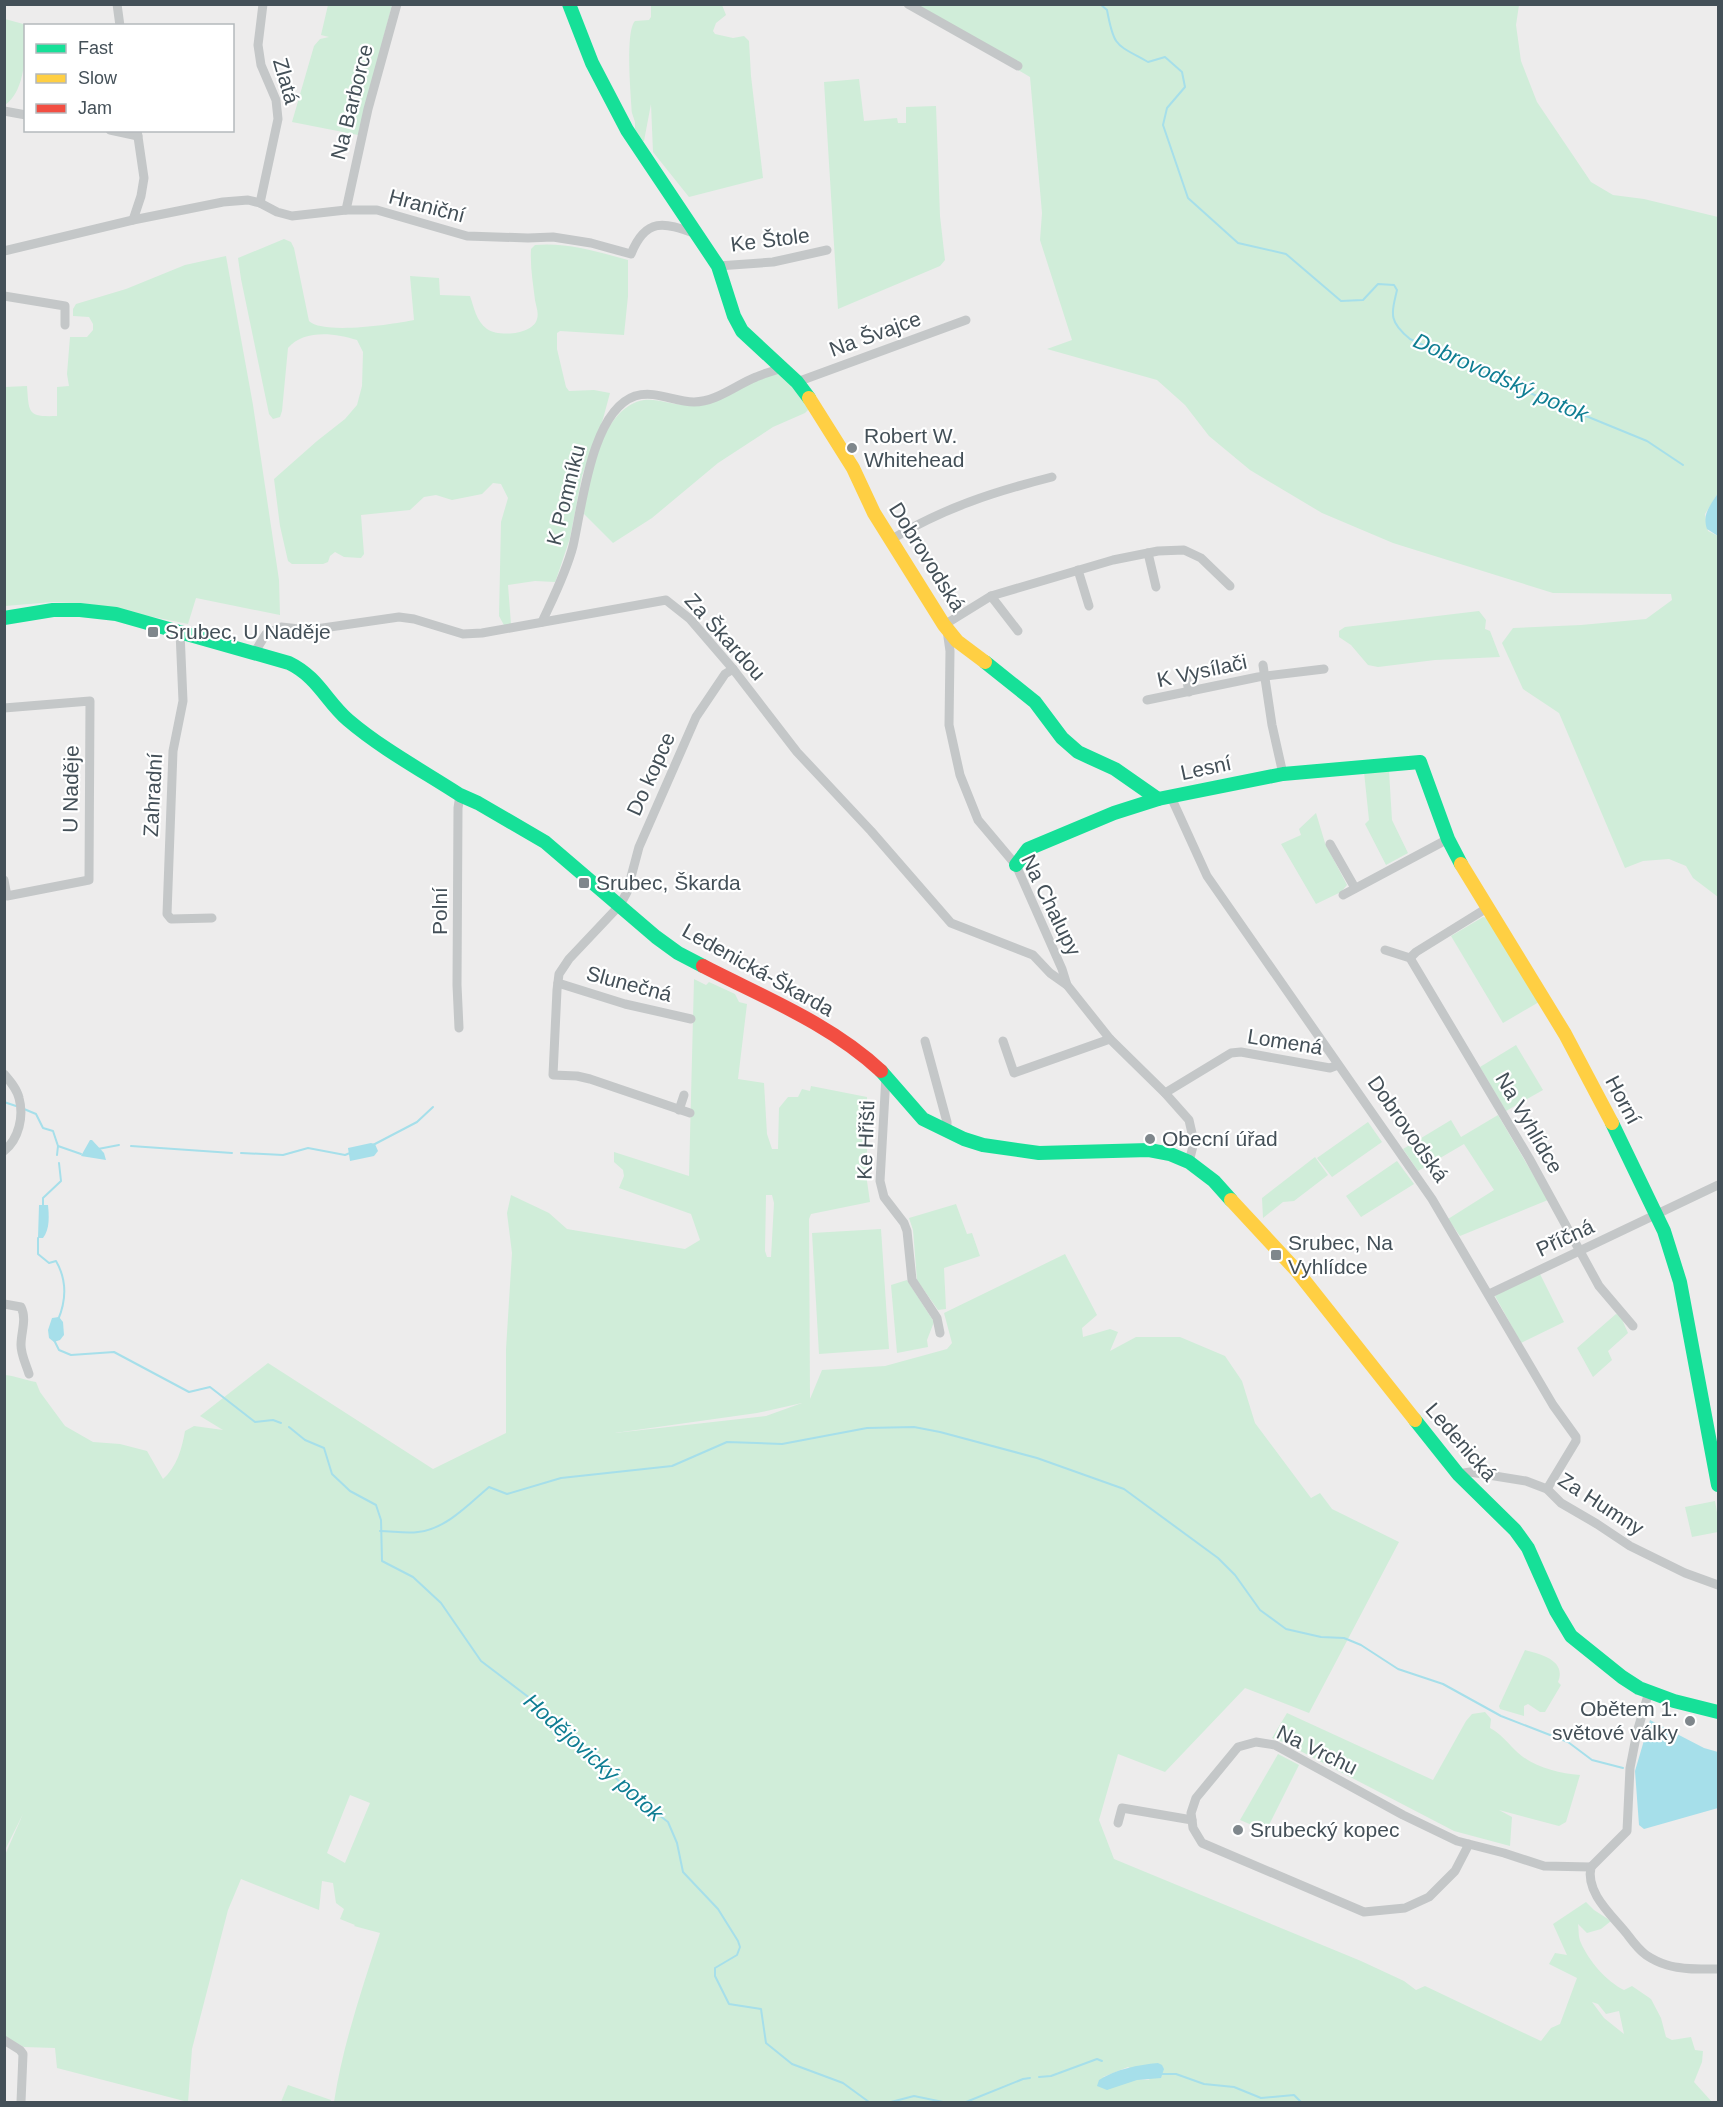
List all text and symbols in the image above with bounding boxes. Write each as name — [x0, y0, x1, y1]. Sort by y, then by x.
legend — [24, 24, 234, 132]
text: Fast — [78, 38, 113, 58]
street label: Na Barborce — [326, 42, 377, 162]
street label: Zlatá — [269, 55, 304, 107]
text: Slow — [78, 68, 118, 88]
text: Jam — [78, 98, 112, 118]
street label: Hraniční — [386, 184, 468, 227]
street label: Ke Štole — [729, 223, 811, 256]
street label: Na Švajce — [826, 306, 924, 361]
water label: Dobrovodský potok — [1410, 328, 1593, 428]
place label: Robert W. Whitehead — [864, 424, 964, 471]
marker: Robert W. Whitehead — [845, 441, 859, 455]
street label: K Pomníku — [542, 442, 589, 547]
street label: Dobrovodská — [885, 498, 970, 616]
street label: Za Škardou — [681, 589, 770, 685]
place label: Srubec, U Naděje — [165, 620, 331, 643]
marker: Srubec, U Naděje — [146, 625, 160, 639]
street label: K Vysílači — [1155, 650, 1249, 691]
street label: Do kopce — [622, 729, 679, 819]
street label: U Naděje — [58, 745, 83, 833]
street label: Lesní — [1178, 751, 1234, 784]
street label: Zahradní — [139, 752, 166, 838]
street label: Na Chalupy — [1017, 850, 1086, 960]
place label: Srubec, Škarda — [596, 871, 741, 894]
marker: Srubec, Škarda — [577, 876, 591, 890]
street label: Polní — [428, 887, 451, 935]
street label: Ledenická-Škarda — [679, 918, 838, 1021]
street label: Slunečná — [584, 961, 675, 1006]
street label: Lomená — [1246, 1024, 1325, 1059]
street label: Na Vyhlídce — [1491, 1068, 1568, 1177]
street label: Dobrovodská — [1364, 1071, 1453, 1186]
street label: Horní — [1601, 1072, 1646, 1128]
street label: Ke Hřišti — [853, 1100, 878, 1180]
place label: Obecní úřad — [1162, 1127, 1278, 1150]
marker: Obecní úřad — [1143, 1132, 1157, 1146]
street label: Příčná — [1532, 1214, 1597, 1261]
place label: Srubec, Na Vyhlídce — [1288, 1231, 1393, 1278]
marker: Srubec, Na Vyhlídce — [1269, 1248, 1283, 1262]
street label: Ledenická — [1421, 1398, 1502, 1486]
street label: Za Humny — [1554, 1468, 1649, 1540]
water label: Hodějovický potok — [519, 1688, 669, 1827]
place label: Obětem 1. světové války — [1552, 1697, 1678, 1744]
marker: Obětem 1. světové války — [1683, 1714, 1697, 1728]
street label: Na Vrchu — [1273, 1720, 1361, 1779]
place label: Srubecký kopec — [1250, 1818, 1399, 1841]
marker: Srubecký kopec — [1231, 1823, 1245, 1837]

